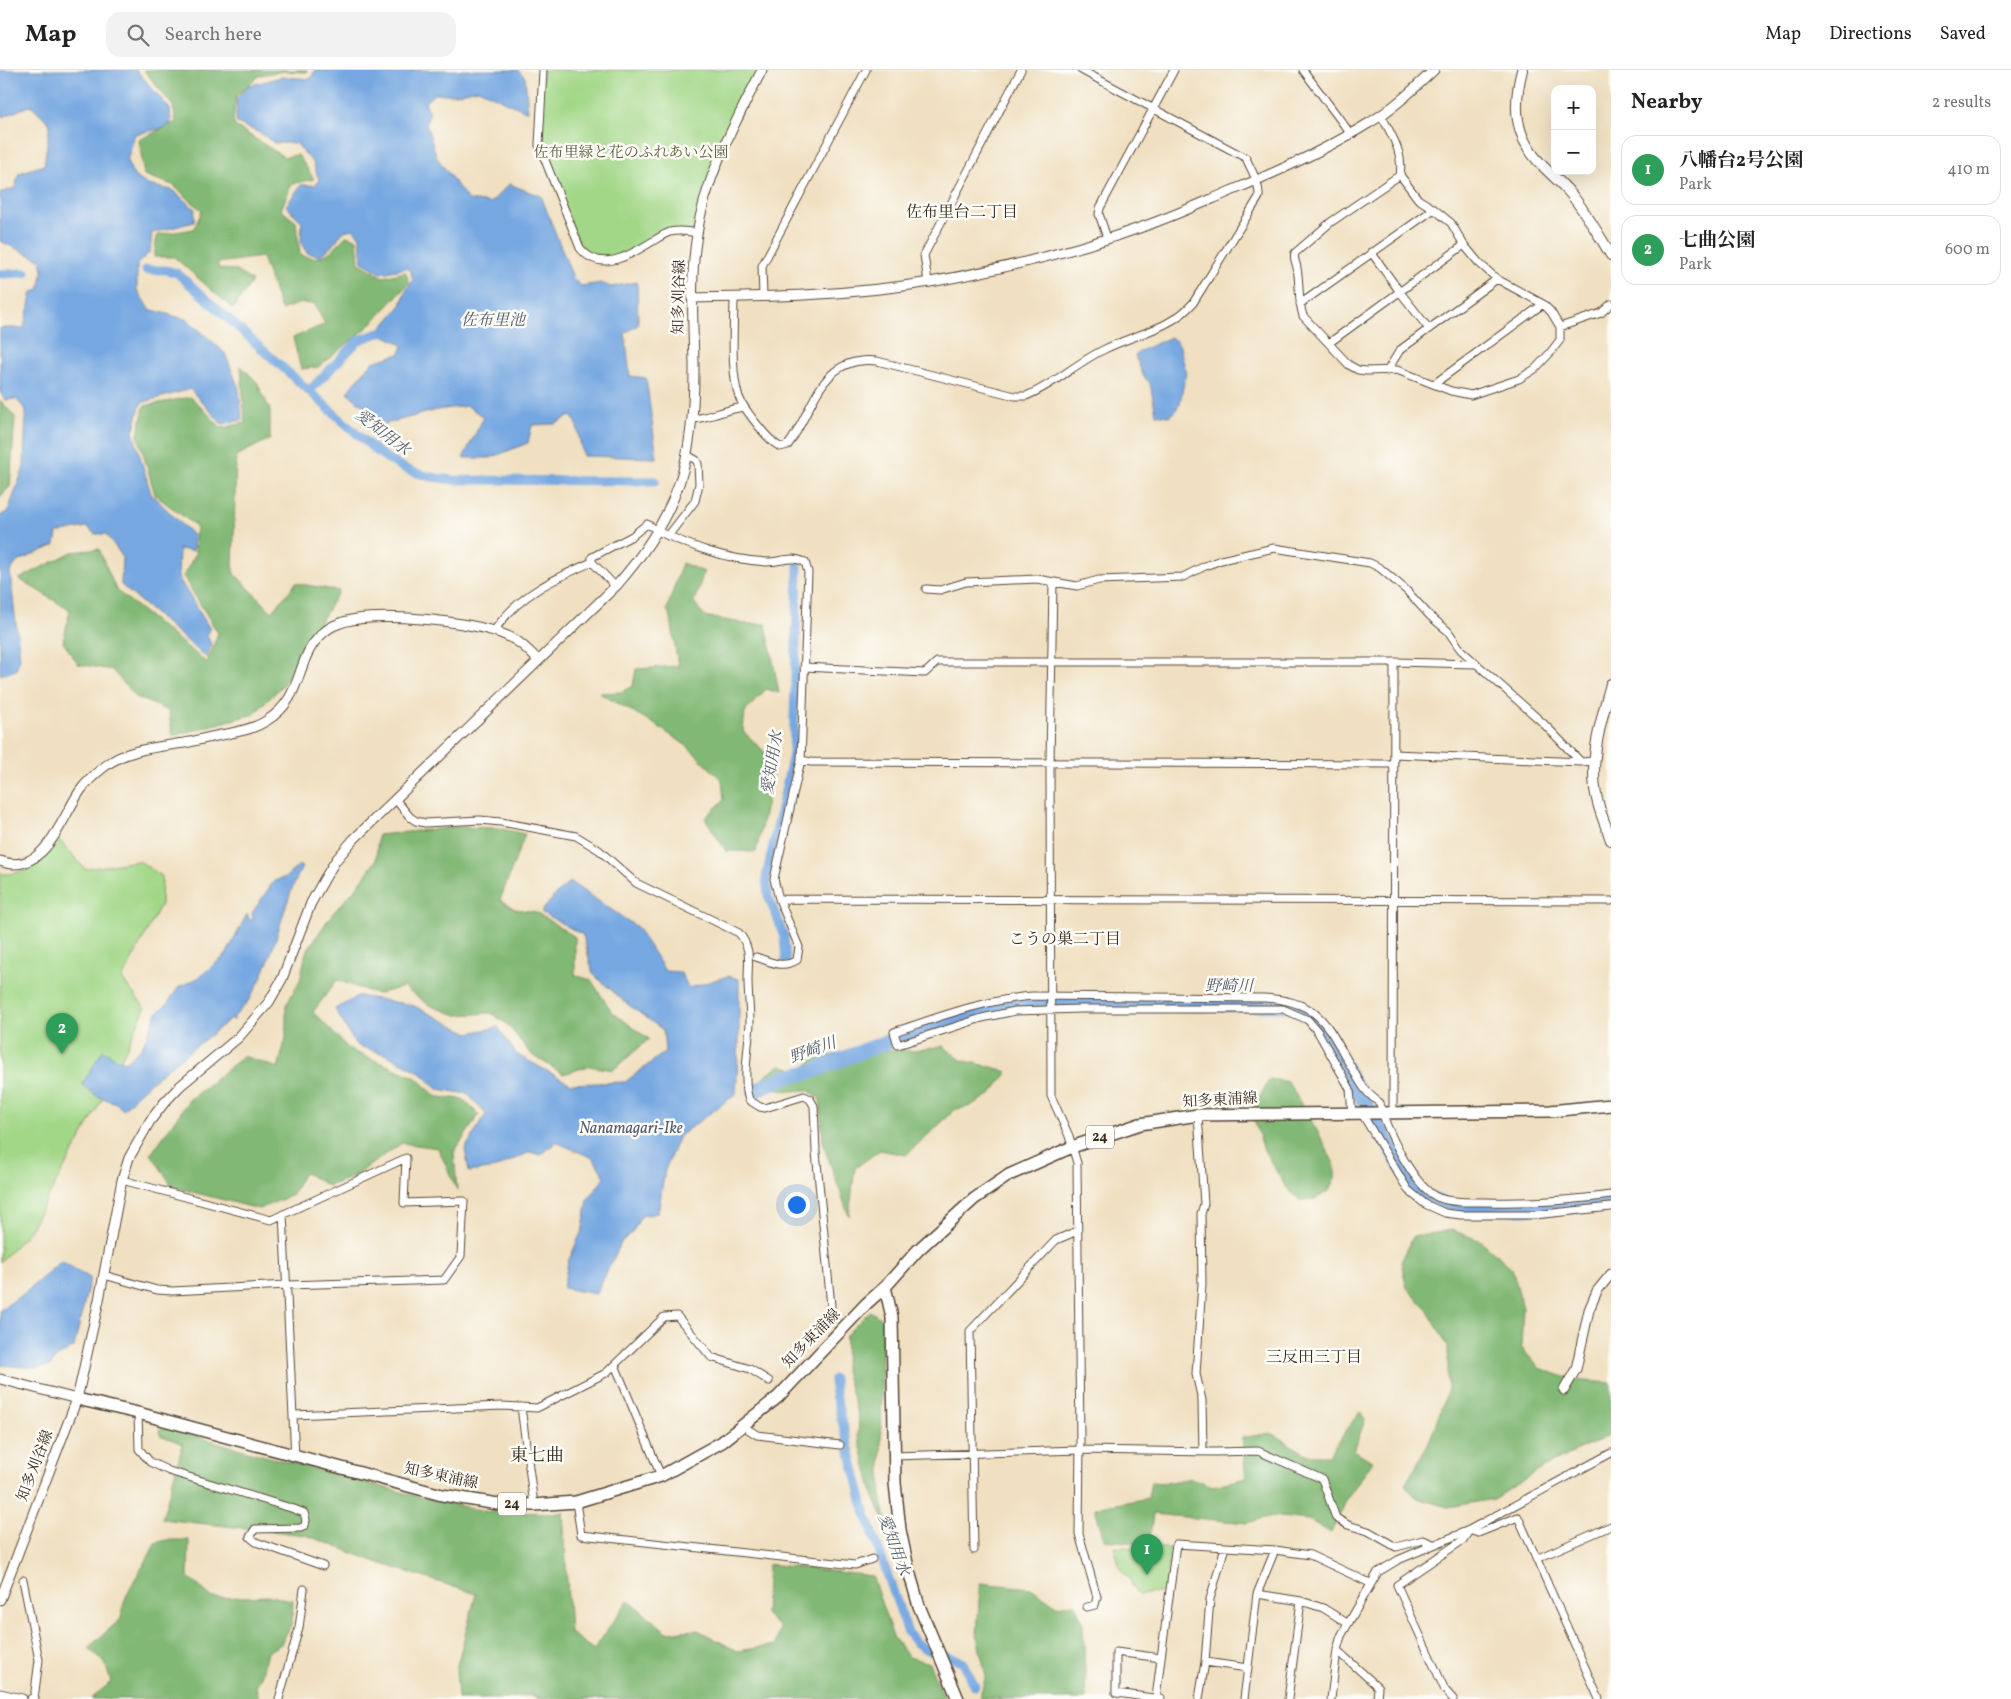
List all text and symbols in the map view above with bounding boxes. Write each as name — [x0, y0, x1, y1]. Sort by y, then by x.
search box — [106, 12, 456, 57]
text: Map — [25, 18, 76, 52]
icon: search — [124, 21, 152, 49]
text: Search here — [164, 22, 262, 48]
text: Map — [1765, 22, 1801, 47]
text: Directions — [1829, 22, 1912, 47]
text: Saved — [1940, 22, 1986, 47]
map controls — [1551, 85, 1596, 175]
button: + — [1551, 85, 1596, 130]
text: Nearby — [1631, 88, 1702, 117]
text: 2 results — [1932, 92, 1991, 114]
button: − — [1551, 130, 1596, 175]
park label: 佐布里緑と花のふれあい公園 — [533, 143, 729, 164]
text: 八幡台2号公園 — [1679, 148, 1803, 174]
text: 1 — [1645, 159, 1651, 181]
text: 410 m — [1947, 159, 1990, 181]
text: Park — [1679, 174, 1712, 196]
district label: 佐布里台二丁目 — [906, 202, 1018, 224]
text: 七曲公園 — [1679, 228, 1755, 254]
text: 2 — [1644, 239, 1652, 261]
text: 600 m — [1945, 239, 1990, 261]
text: Park — [1679, 254, 1712, 276]
street label: 知多刈谷線 — [669, 259, 691, 335]
water label: 佐布里池 — [461, 310, 527, 332]
water label: 愛知用水 — [350, 405, 416, 463]
water label: 愛知用水 — [757, 728, 789, 796]
district label: こうの巣二丁目 — [1009, 929, 1121, 951]
water label: 野崎川 — [1205, 976, 1255, 998]
pin: 2 — [46, 1013, 78, 1054]
water label: 野崎川 — [787, 1032, 841, 1070]
street label: 知多東浦線 — [1182, 1089, 1258, 1113]
water label: Nanamagari-Ike — [579, 1118, 683, 1140]
road number: 24 — [1086, 1126, 1114, 1148]
your location — [784, 1192, 810, 1218]
street label: 知多東浦線 — [778, 1305, 846, 1373]
district label: 三反田三丁目 — [1266, 1347, 1362, 1369]
street label: 知多刈谷線 — [13, 1427, 59, 1505]
district label: 東七曲 — [510, 1444, 564, 1469]
street label: 知多東浦線 — [402, 1459, 480, 1495]
road number: 24 — [498, 1492, 526, 1516]
water label: 愛知用水 — [872, 1511, 915, 1581]
pin: 1 — [1131, 1534, 1163, 1575]

